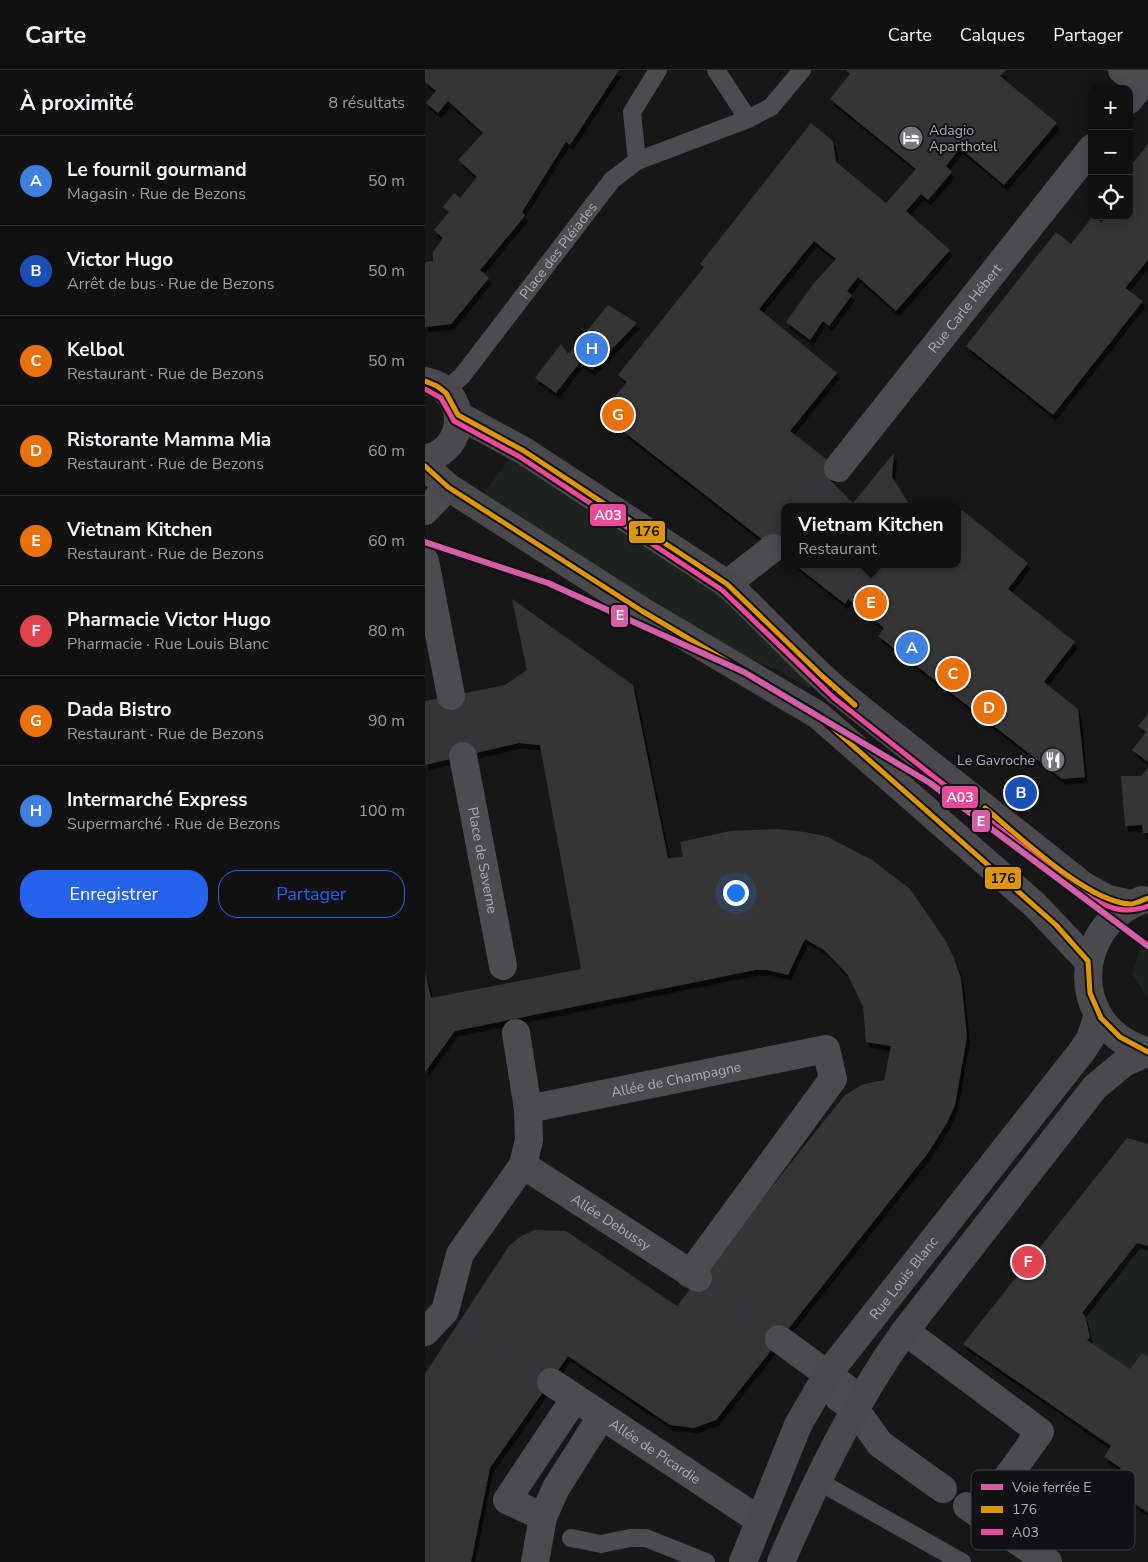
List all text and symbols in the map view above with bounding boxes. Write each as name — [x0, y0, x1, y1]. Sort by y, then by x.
text: Carte — [25, 19, 86, 51]
text: Carte — [888, 23, 932, 47]
text: Calques — [960, 23, 1025, 47]
text: Partager — [1053, 23, 1123, 47]
map controls — [1088, 85, 1133, 220]
button: + — [1088, 85, 1133, 130]
text: À proximité — [20, 89, 134, 117]
text: 8 résultats — [329, 92, 405, 114]
place label: Adagio Aparthotel — [929, 121, 998, 156]
hotel icon: Adagio Aparthotel — [898, 125, 924, 151]
button: − — [1088, 130, 1133, 175]
text: Le fournil gourmand — [67, 157, 247, 183]
text: A — [30, 170, 42, 192]
text: 50 m — [368, 170, 405, 192]
button: locate — [1088, 175, 1133, 220]
text: Magasin · Rue de Bezons — [67, 183, 246, 205]
street label: Place des Pléiades — [515, 198, 601, 303]
text: Victor Hugo — [67, 247, 173, 273]
text: B — [30, 260, 42, 282]
text: 50 m — [368, 260, 405, 282]
street label: Rue Carle Hébert — [923, 260, 1006, 357]
text: Arrêt de bus · Rue de Bezons — [67, 273, 275, 295]
pin: H — [576, 330, 608, 368]
text: Kelbol — [67, 337, 124, 363]
text: C — [31, 350, 41, 372]
text: 50 m — [368, 350, 405, 372]
text: Restaurant · Rue de Bezons — [67, 363, 264, 385]
pin: G — [602, 396, 634, 434]
text: Ristorante Mamma Mia — [67, 427, 271, 453]
text: D — [30, 440, 42, 462]
text: 60 m — [368, 440, 405, 462]
text: Restaurant · Rue de Bezons — [67, 453, 264, 475]
line badge: A03 — [589, 503, 627, 527]
popup — [781, 503, 961, 568]
text: A03 — [594, 506, 622, 525]
text: Vietnam Kitchen — [798, 512, 944, 538]
text: Vietnam Kitchen — [67, 517, 212, 543]
line badge: 176 — [628, 520, 666, 544]
text: 176 — [634, 522, 660, 541]
text: E — [31, 530, 41, 552]
text: 60 m — [368, 530, 405, 552]
text: Restaurant — [798, 538, 877, 560]
text: Restaurant · Rue de Bezons — [67, 543, 264, 565]
pin: E — [855, 584, 887, 622]
line badge: E — [610, 604, 629, 628]
text: E — [616, 606, 624, 625]
text: Pharmacie Victor Hugo — [67, 607, 271, 633]
text: F — [32, 620, 41, 642]
text: 80 m — [368, 620, 405, 642]
pin: A — [896, 629, 928, 667]
text: Pharmacie · Rue Louis Blanc — [67, 633, 269, 655]
pin: C — [937, 655, 969, 693]
pin: D — [973, 689, 1005, 727]
text: Dada Bistro — [67, 697, 171, 723]
text: G — [30, 710, 42, 732]
text: 90 m — [368, 710, 405, 732]
text: Restaurant · Rue de Bezons — [67, 723, 264, 745]
restaurant icon: Le Gavroche — [1040, 747, 1066, 773]
place label: Le Gavroche — [957, 751, 1035, 770]
pin: B — [1005, 774, 1037, 812]
line badge: A03 — [941, 785, 979, 809]
text: Intermarché Express — [67, 787, 248, 813]
text: A03 — [946, 788, 974, 807]
text: H — [30, 800, 42, 822]
text: 100 m — [358, 800, 405, 822]
street label: Place de Saverne — [463, 805, 502, 915]
line badge: E — [971, 809, 991, 833]
text: E — [977, 812, 985, 831]
text: Supermarché · Rue de Bezons — [67, 813, 281, 835]
line badge: 176 — [984, 866, 1022, 890]
text: 176 — [990, 869, 1016, 888]
button: Enregistrer — [20, 870, 208, 918]
button: Partager — [218, 870, 405, 918]
your location — [723, 880, 749, 906]
street label: Allée de Champagne — [609, 1057, 743, 1102]
street label: Allée Debussy — [568, 1189, 655, 1255]
street label: Rue Louis Blanc — [865, 1232, 942, 1323]
pin: F — [1012, 1243, 1044, 1281]
street label: Allée de Picardie — [606, 1414, 705, 1488]
legend — [971, 1470, 1135, 1550]
text: Voie ferrée E — [1011, 1478, 1091, 1497]
text: 176 — [1012, 1500, 1037, 1519]
text: A03 — [1012, 1523, 1039, 1542]

